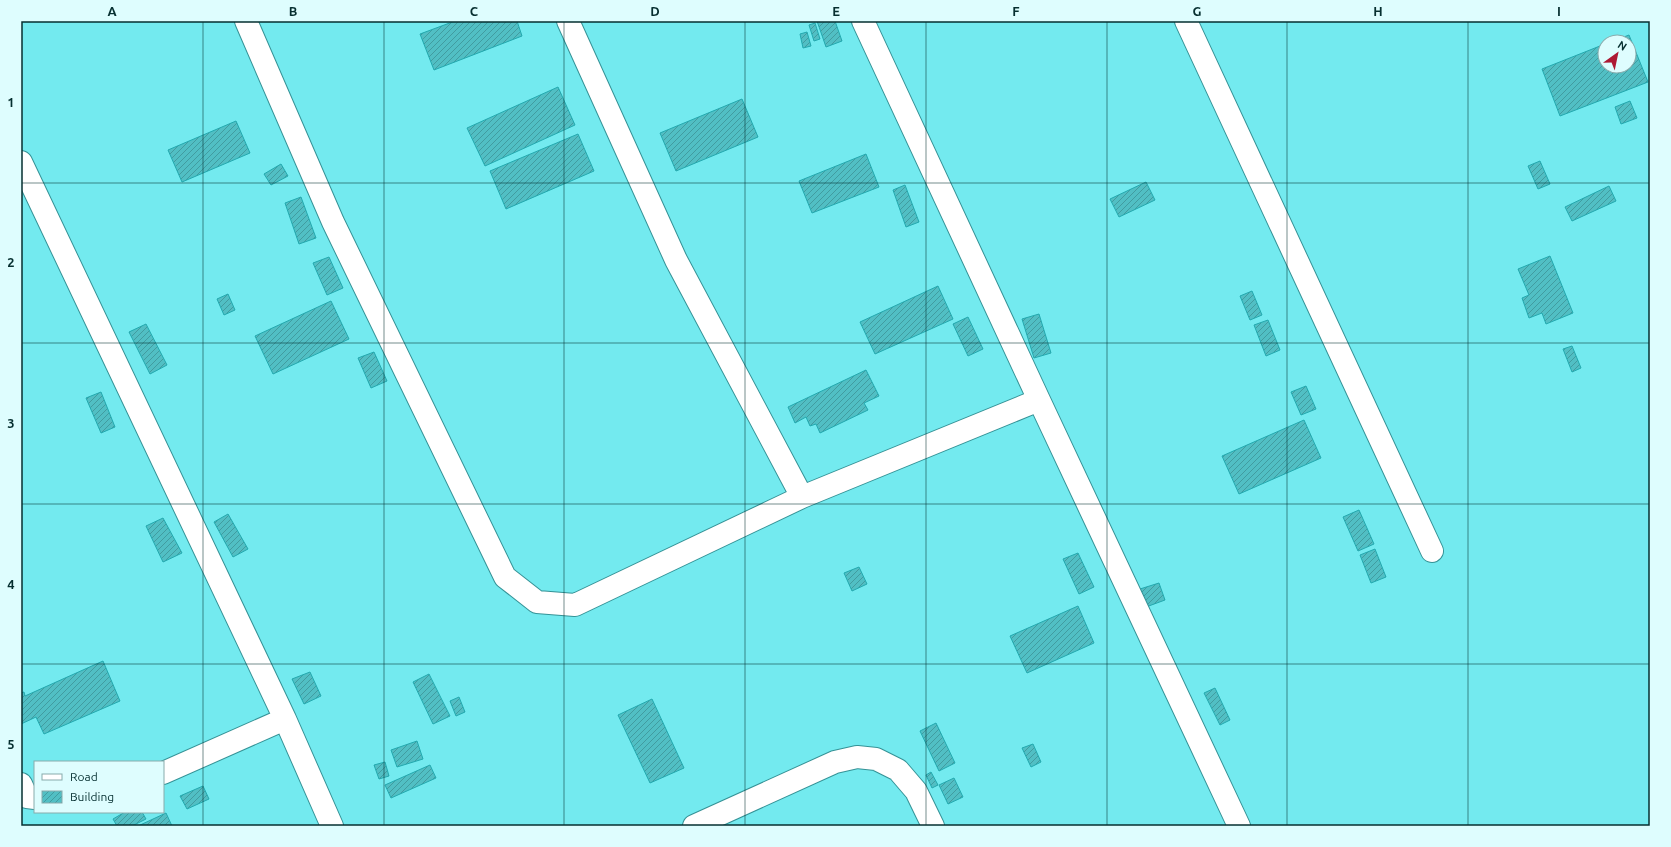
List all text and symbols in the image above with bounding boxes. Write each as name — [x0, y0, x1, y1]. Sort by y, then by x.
text: A — [107, 4, 117, 18]
text: B — [289, 4, 298, 18]
text: C — [470, 4, 479, 18]
text: D — [650, 4, 660, 18]
text: E — [832, 4, 840, 18]
text: F — [1012, 4, 1020, 18]
text: G — [1193, 4, 1202, 18]
text: H — [1373, 4, 1383, 18]
text: I — [1557, 4, 1561, 18]
north arrow — [1597, 34, 1637, 74]
text: N — [1616, 38, 1629, 53]
text: 1 — [7, 95, 15, 109]
text: 2 — [7, 255, 15, 269]
text: 3 — [7, 416, 15, 430]
text: 4 — [7, 577, 15, 591]
text: 5 — [7, 737, 15, 751]
legend — [34, 761, 164, 813]
text: Road — [70, 770, 98, 783]
text: Building — [70, 790, 114, 803]

